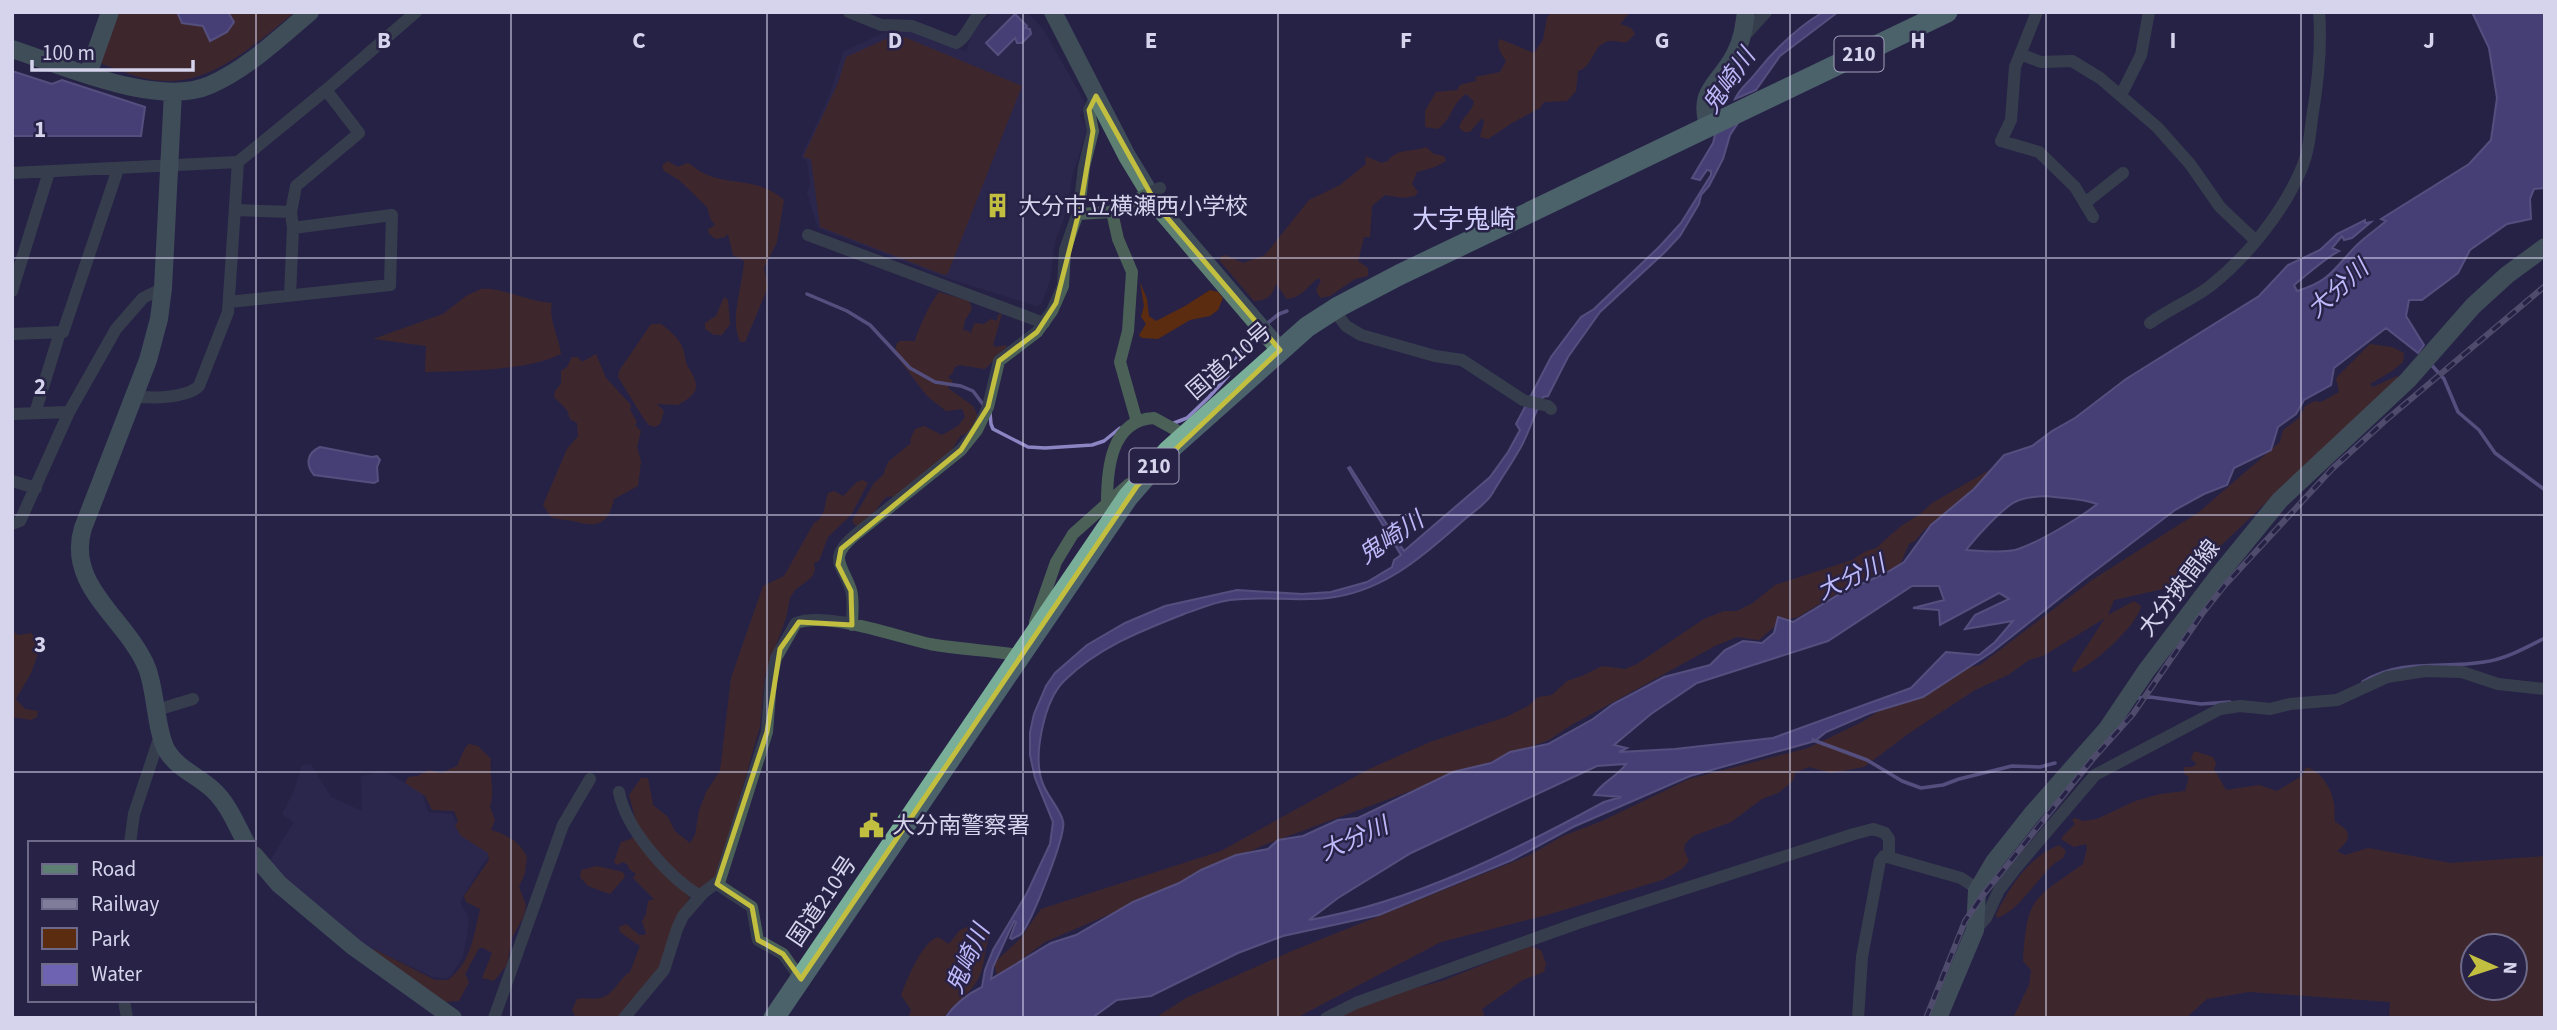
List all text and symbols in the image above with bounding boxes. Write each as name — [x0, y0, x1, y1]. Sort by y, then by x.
text: B — [377, 24, 391, 57]
text: C — [632, 24, 646, 57]
text: D — [888, 24, 902, 57]
text: E — [1145, 24, 1157, 57]
text: F — [1400, 24, 1412, 57]
text: G — [1655, 24, 1669, 57]
text: H — [1910, 24, 1926, 57]
text: I — [2170, 24, 2176, 57]
text: J — [2423, 24, 2435, 57]
scale bar — [32, 28, 192, 72]
road number: 210 — [1834, 36, 1884, 72]
text: 100 m — [42, 38, 95, 68]
water label: 鬼崎川 — [1694, 39, 1766, 121]
text: 1 — [34, 113, 46, 146]
place label: 大分市立横瀬西小学校 — [1018, 190, 1248, 223]
building icon: 大分市立横瀬西小学校 — [984, 192, 1012, 220]
district label: 大字鬼崎 — [1412, 201, 1516, 238]
water label: 大分川 — [2300, 250, 2379, 326]
street label: 国道210号 — [1179, 315, 1279, 407]
text: 2 — [34, 370, 46, 403]
road number: 210 — [1130, 448, 1178, 484]
water label: 鬼崎川 — [1351, 502, 1433, 573]
street label: 大分挾間線 — [2131, 533, 2227, 643]
water label: 大分川 — [1811, 546, 1894, 609]
text: 3 — [34, 628, 46, 661]
water label: 大分川 — [1314, 807, 1397, 870]
place label: 大分南警察署 — [892, 809, 1030, 842]
public building icon: 大分南警察署 — [858, 811, 886, 839]
legend — [28, 841, 256, 1002]
street label: 国道210号 — [779, 849, 865, 953]
text: Road — [91, 854, 136, 884]
text: Railway — [91, 889, 159, 919]
water label: 鬼崎川 — [937, 916, 1000, 999]
text: Park — [91, 924, 131, 954]
north arrow — [2459, 932, 2529, 1002]
text: Water — [91, 959, 143, 989]
text: N — [2496, 961, 2523, 975]

